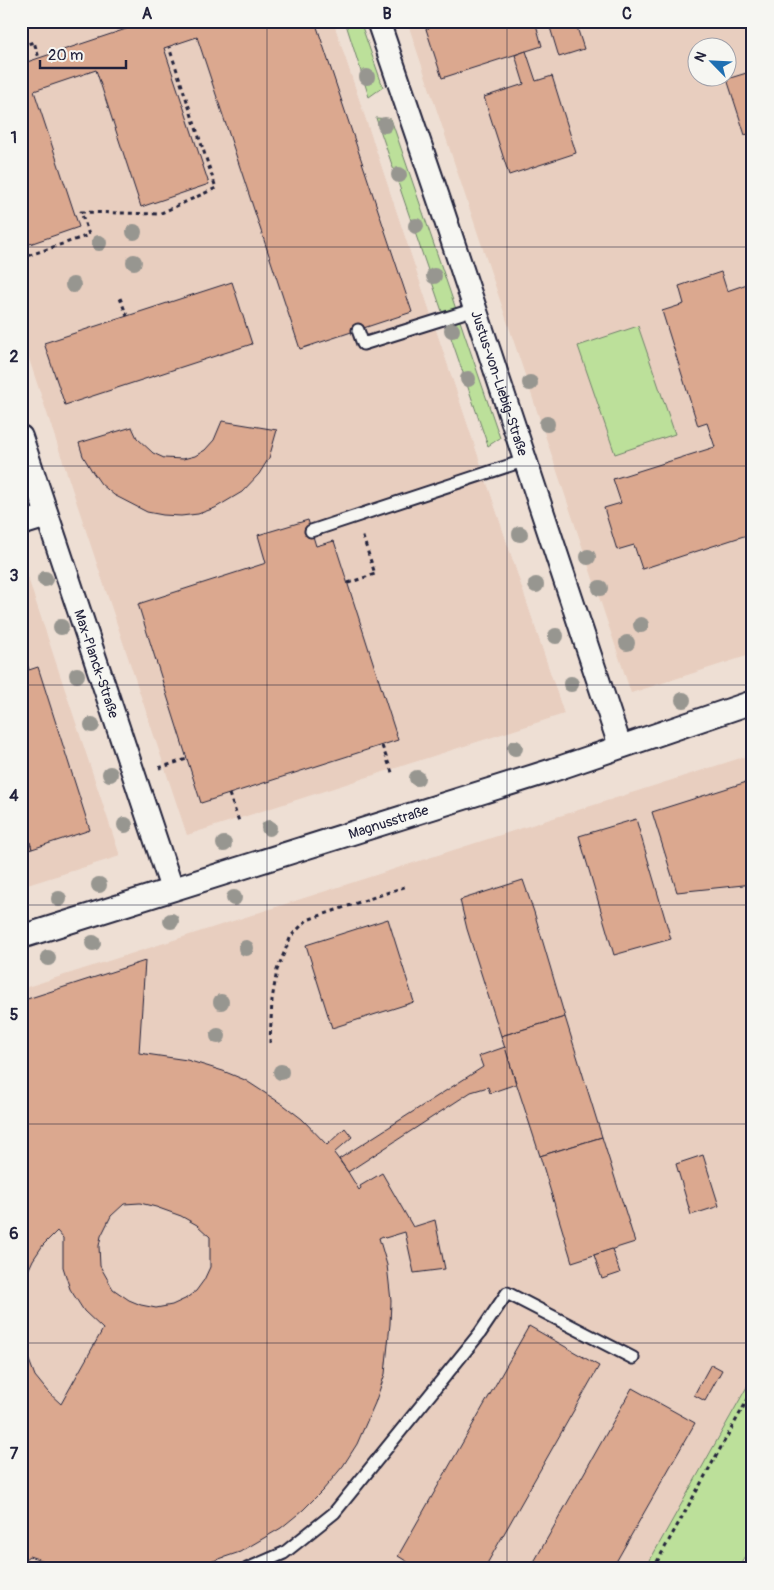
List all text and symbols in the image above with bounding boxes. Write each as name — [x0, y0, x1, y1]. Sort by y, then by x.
text: A — [142, 4, 153, 24]
text: B — [382, 4, 392, 24]
text: C — [622, 4, 632, 24]
scale bar — [40, 38, 126, 70]
north arrow — [686, 38, 736, 88]
text: 20 m — [48, 46, 83, 65]
text: N — [691, 49, 710, 65]
text: 1 — [11, 128, 17, 148]
street label: Justus-von-Liebig-Straße — [467, 308, 531, 458]
text: 2 — [10, 347, 19, 367]
text: 3 — [10, 566, 19, 586]
street label: Max-Planck-Straße — [70, 607, 122, 720]
text: 4 — [9, 786, 19, 806]
street label: Magnusstraße — [346, 802, 431, 843]
text: 5 — [10, 1005, 19, 1025]
text: 6 — [9, 1224, 19, 1244]
text: 7 — [10, 1444, 19, 1464]

